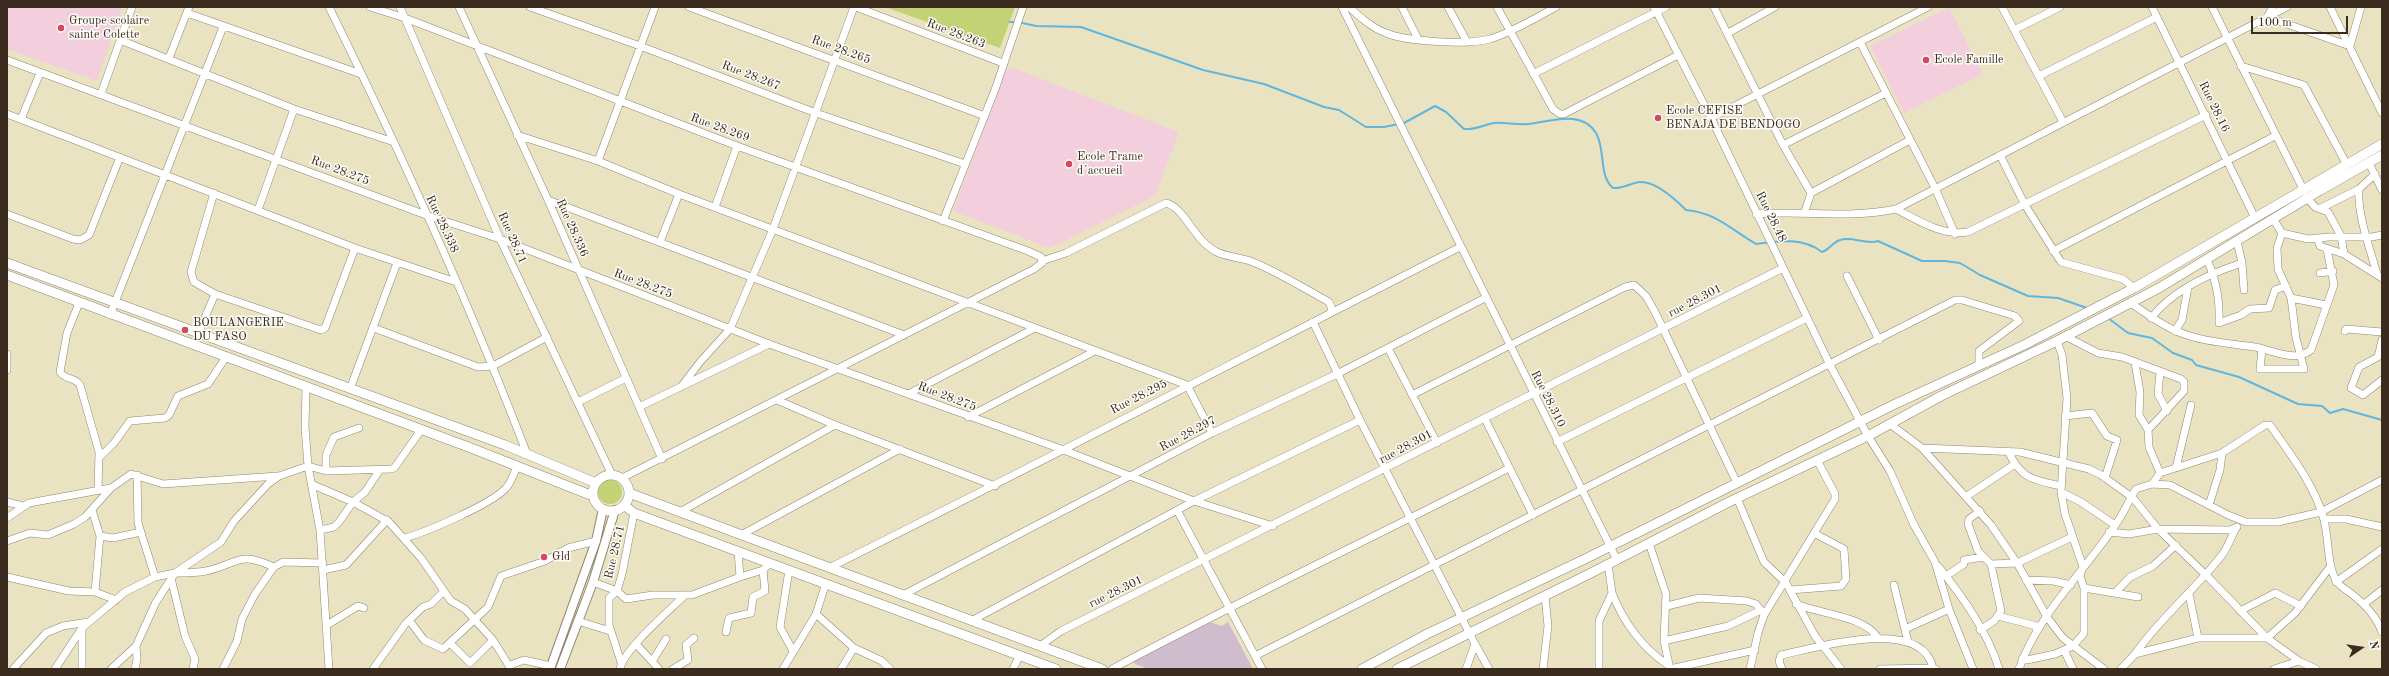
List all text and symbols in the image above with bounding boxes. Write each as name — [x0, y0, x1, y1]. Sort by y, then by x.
scale bar — [2253, 8, 2350, 34]
place label: Groupe scolaire sainte Colette — [69, 14, 149, 42]
street label: Rue 28.263 — [924, 16, 988, 52]
text: 100 m — [2258, 17, 2292, 29]
marker: Groupe scolaire sainte Colette — [56, 23, 66, 33]
street label: Rue 28.265 — [809, 33, 873, 67]
place label: Ecole Famille — [1934, 53, 2004, 67]
marker: Ecole Famille — [1921, 55, 1931, 65]
street label: Rue 28.267 — [719, 58, 783, 94]
street label: Rue 28.16 — [2195, 79, 2233, 135]
place label: Ecole CEFISE BENAJA DE BENDOGO — [1666, 104, 1800, 132]
street label: Rue 28.269 — [688, 111, 752, 145]
marker: Ecole CEFISE BENAJA DE BENDOGO — [1653, 113, 1663, 123]
place label: Ecole Trame d´accueil — [1077, 150, 1143, 178]
street label: Rue 28.275 — [308, 153, 372, 189]
marker: Ecole Trame d´accueil — [1064, 159, 1074, 169]
street label: Rue 28.48 — [1752, 189, 1790, 245]
street label: Rue 28.338 — [422, 193, 462, 255]
street label: Rue 28.336 — [553, 197, 591, 259]
street label: Rue 28.71 — [494, 210, 530, 266]
street label: Rue 28.275 — [611, 266, 675, 302]
street label: rue 28.301 — [1666, 281, 1724, 321]
place label: BOULANGERIE DU FASO — [193, 316, 284, 344]
marker: BOULANGERIE DU FASO — [180, 325, 190, 335]
street label: Rue 28.310 — [1528, 368, 1568, 430]
street label: Rue 28.295 — [1108, 377, 1170, 417]
street label: Rue 28.275 — [915, 379, 979, 415]
street label: Rue 28.297 — [1157, 413, 1219, 455]
street label: rue 28.301 — [1377, 427, 1435, 467]
street label: Rue 28.71 — [602, 524, 628, 580]
place label: Gld — [552, 550, 570, 564]
marker: Gld — [539, 552, 549, 562]
street label: rue 28.301 — [1087, 573, 1145, 611]
north arrow — [2341, 628, 2381, 668]
text: N — [2367, 640, 2379, 651]

